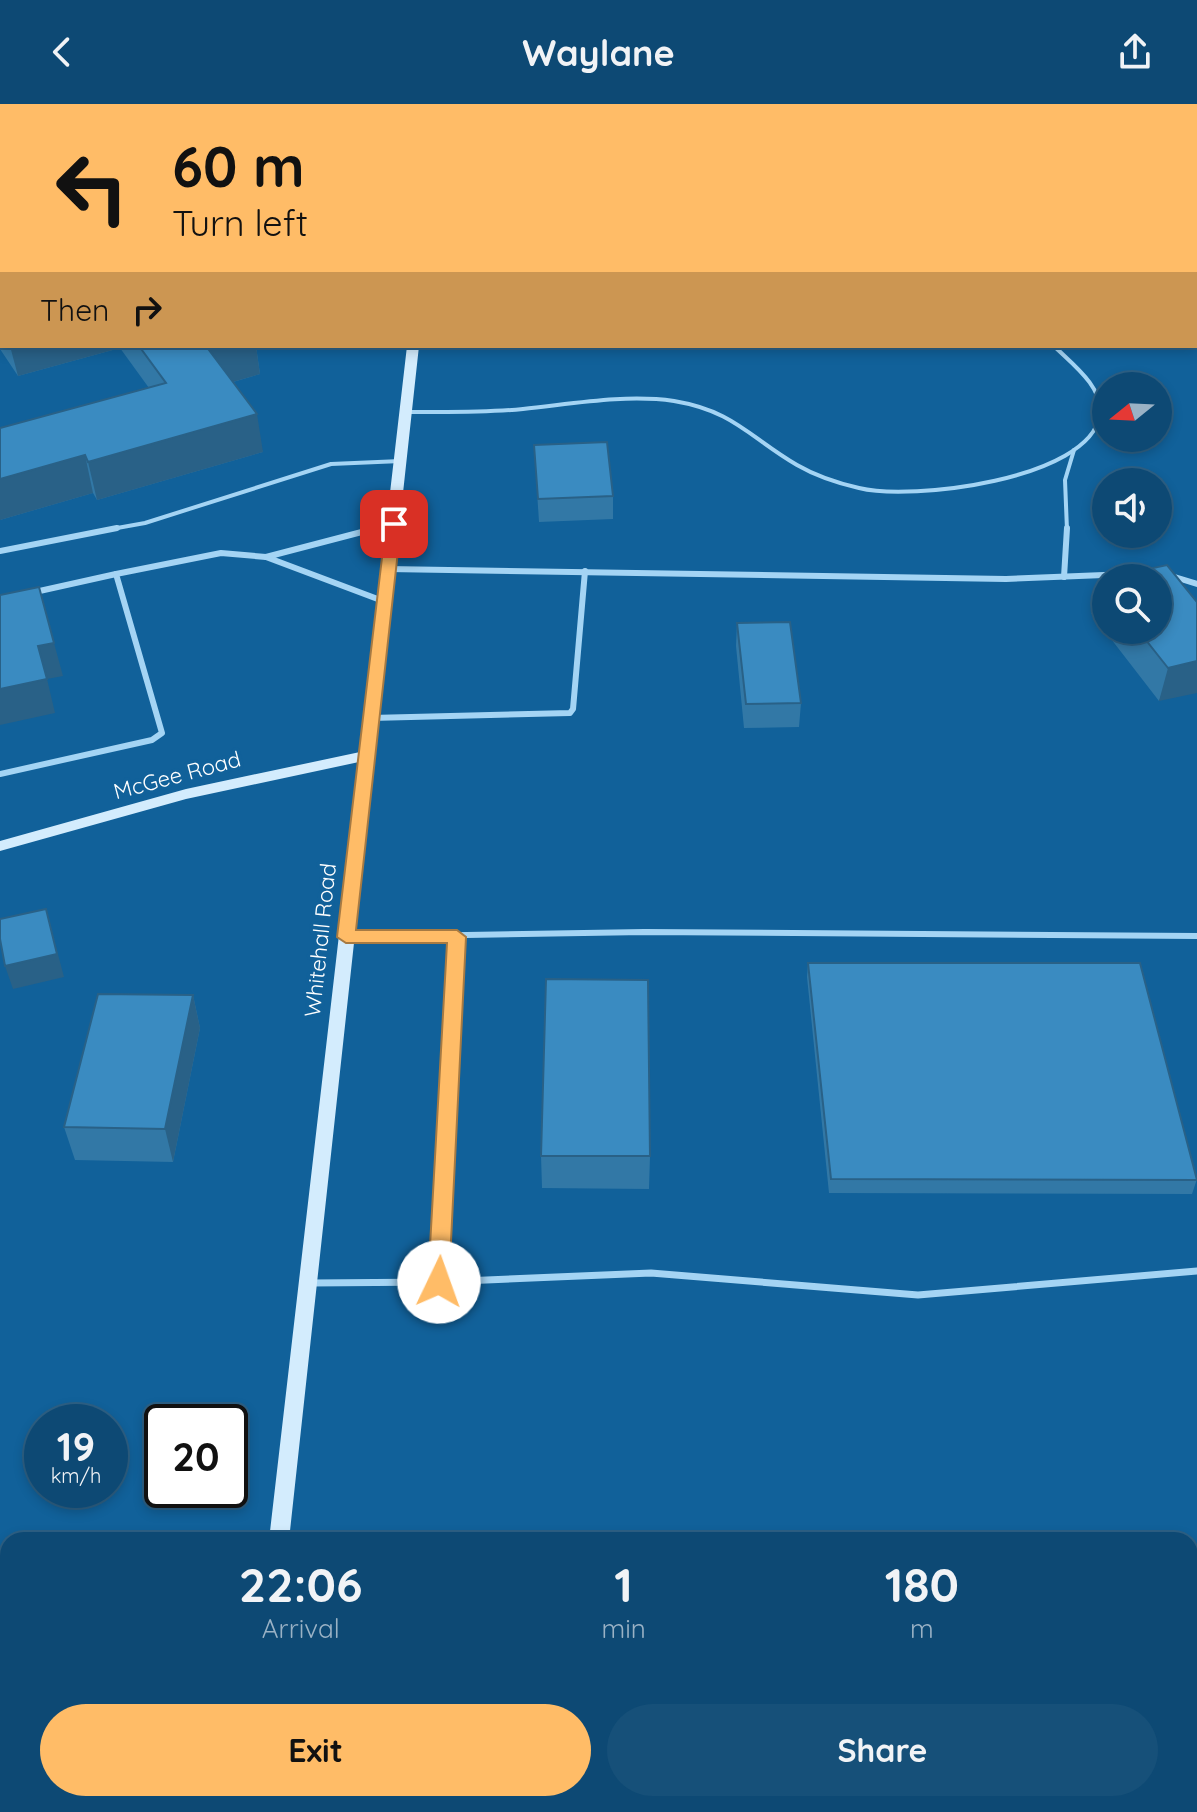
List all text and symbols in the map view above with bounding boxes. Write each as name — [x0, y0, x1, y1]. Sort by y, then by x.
icon: back — [40, 30, 84, 74]
text: Waylane — [522, 30, 675, 75]
icon: share — [1113, 30, 1157, 74]
text: 60 m — [172, 131, 305, 201]
icon: left — [40, 136, 144, 240]
text: Turn left — [172, 200, 308, 245]
icon: right — [125, 288, 169, 332]
text: Then — [40, 291, 109, 329]
north arrow — [1092, 372, 1172, 452]
map controls — [1092, 372, 1172, 644]
button: sound — [1092, 468, 1172, 548]
pin — [360, 490, 428, 558]
icon: arrive — [372, 502, 416, 546]
button: search — [1092, 564, 1172, 644]
street label: McGee Road — [110, 745, 244, 805]
street label: Whitehall Road — [298, 862, 342, 1018]
position arrow — [397, 1240, 481, 1324]
speed limit sign: 20 — [144, 1404, 248, 1508]
text: 19 — [57, 1421, 95, 1471]
text: km/h — [51, 1463, 101, 1488]
text: 22:06 — [239, 1554, 363, 1614]
text: 1 — [614, 1554, 633, 1614]
text: 180 — [885, 1554, 959, 1614]
text: Arrival — [262, 1612, 340, 1645]
text: min — [601, 1612, 646, 1645]
text: m — [910, 1612, 934, 1645]
button: Exit — [40, 1704, 591, 1796]
button: Share — [607, 1704, 1158, 1796]

